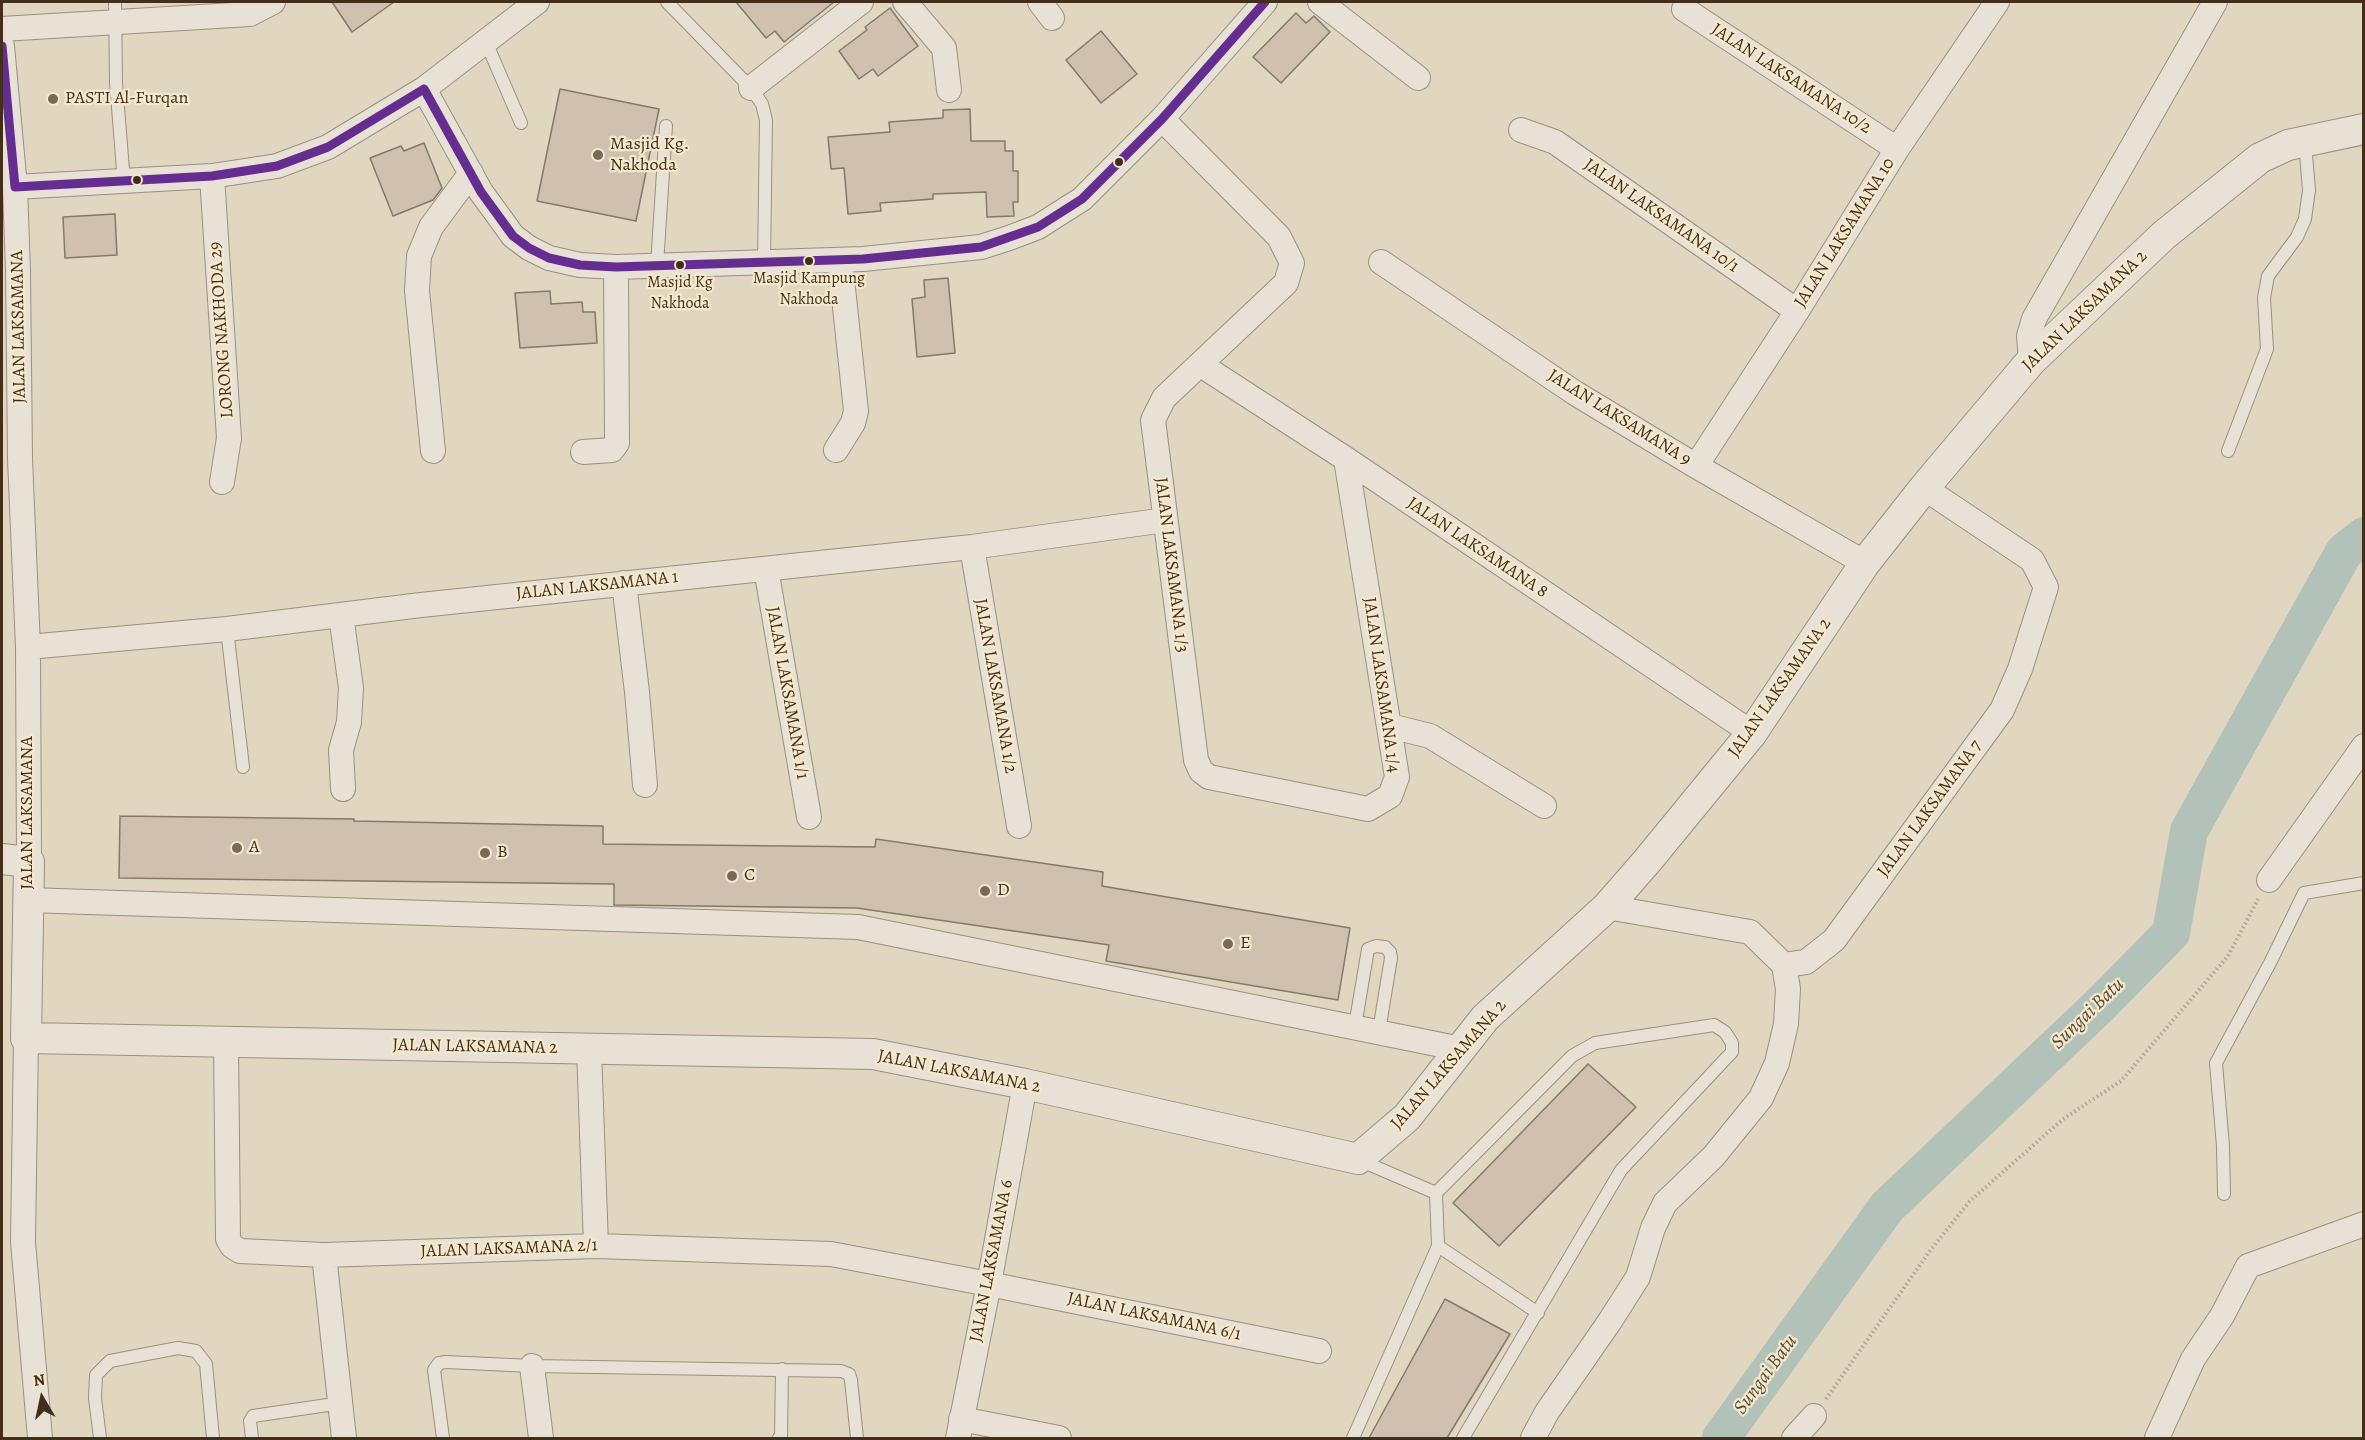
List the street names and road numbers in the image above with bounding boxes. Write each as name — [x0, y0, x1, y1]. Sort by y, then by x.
street label: JALAN LAKSAMANA 10/2 — [1707, 19, 1875, 139]
street label: JALAN LAKSAMANA 10/1 — [1579, 154, 1743, 278]
street label: JALAN LAKSAMANA 10 — [1790, 154, 1900, 312]
street label: LORONG NAKHODA 29 — [205, 241, 239, 419]
street label: JALAN LAKSAMANA 2 — [2018, 246, 2152, 376]
street label: JALAN LAKSAMANA — [7, 250, 31, 404]
street label: JALAN LAKSAMANA 9 — [1543, 365, 1695, 471]
street label: JALAN LAKSAMANA 1/3 — [1150, 476, 1192, 654]
street label: JALAN LAKSAMANA 8 — [1402, 493, 1552, 603]
street label: JALAN LAKSAMANA 1 — [515, 567, 679, 605]
street label: JALAN LAKSAMANA 1/4 — [1358, 596, 1404, 774]
street label: JALAN LAKSAMANA 1/2 — [969, 597, 1021, 775]
street label: JALAN LAKSAMANA 1/1 — [761, 605, 813, 781]
street label: JALAN LAKSAMANA 2 — [1724, 614, 1836, 762]
street label: JALAN LAKSAMANA — [17, 736, 39, 890]
street label: JALAN LAKSAMANA 7 — [1873, 736, 1987, 882]
street label: JALAN LAKSAMANA 2 — [1387, 995, 1511, 1135]
street label: JALAN LAKSAMANA 2 — [392, 1035, 558, 1059]
street label: JALAN LAKSAMANA 2 — [876, 1046, 1042, 1098]
street label: JALAN LAKSAMANA 6 — [966, 1178, 1018, 1344]
street label: JALAN LAKSAMANA 2/1 — [420, 1235, 598, 1263]
street label: JALAN LAKSAMANA 6/1 — [1065, 1288, 1243, 1346]

